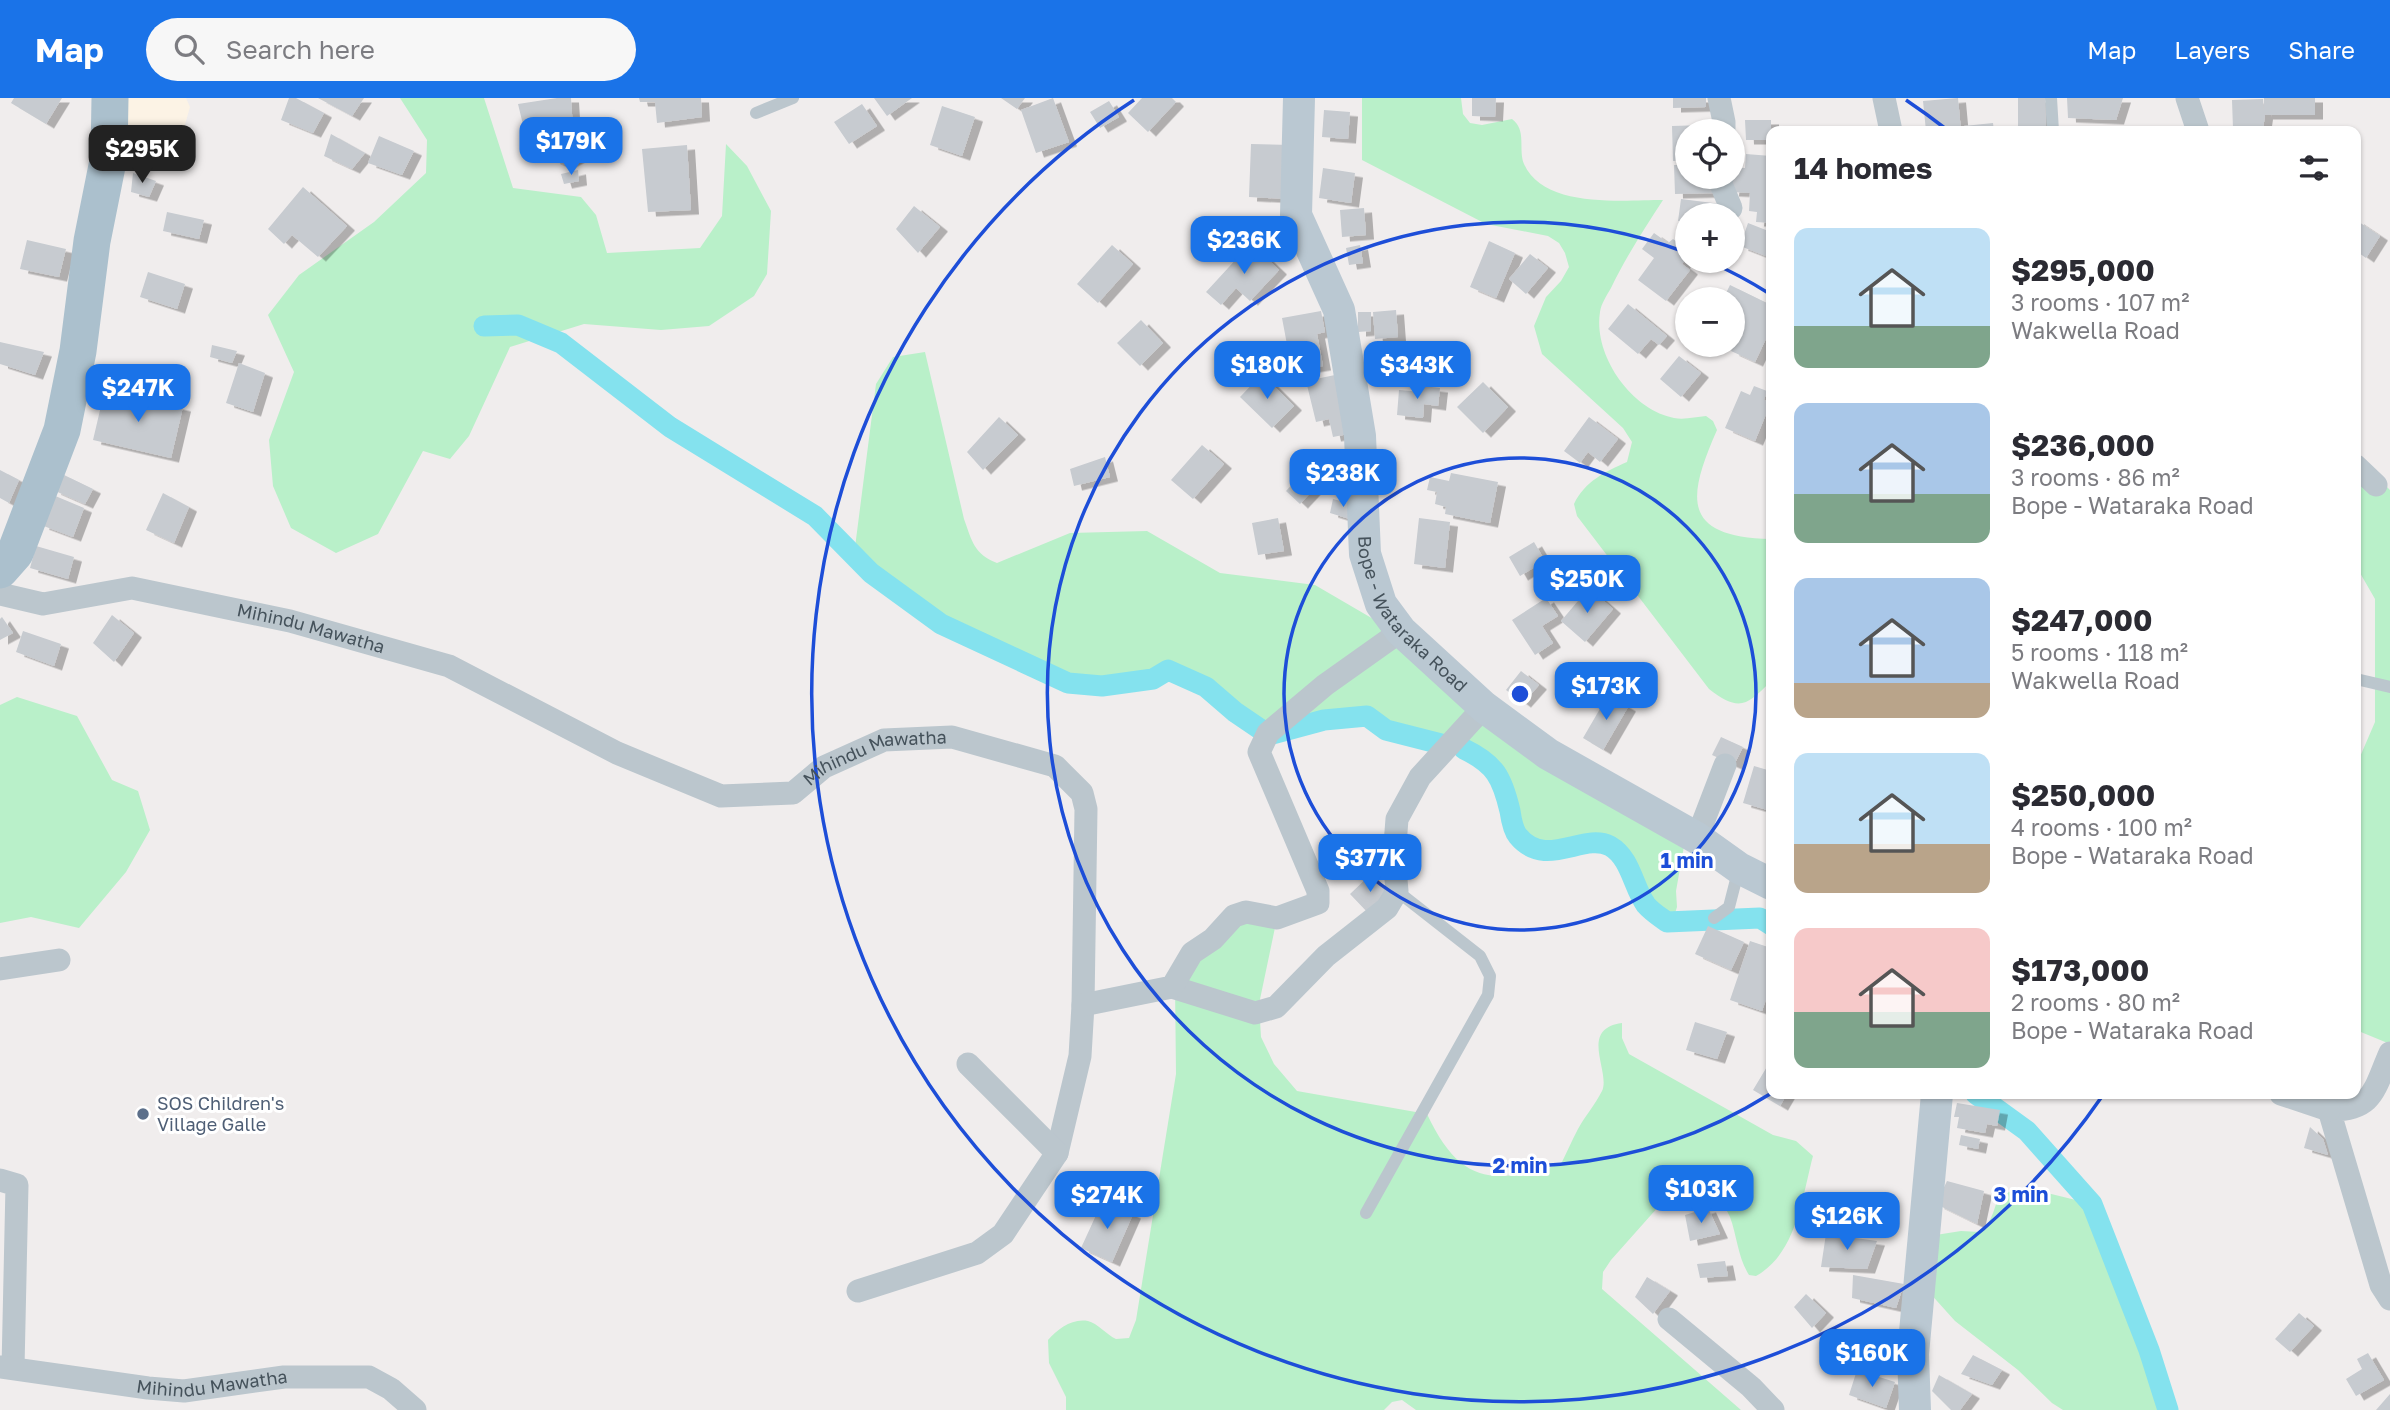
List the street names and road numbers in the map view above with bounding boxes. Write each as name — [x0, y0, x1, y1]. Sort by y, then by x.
street label: Bope - Wataraka Road — [1354, 535, 1472, 696]
street label: Mihindu Mawatha — [235, 598, 388, 657]
street label: Mihindu Mawatha — [798, 725, 947, 790]
street label: Mihindu Mawatha — [135, 1365, 289, 1401]

